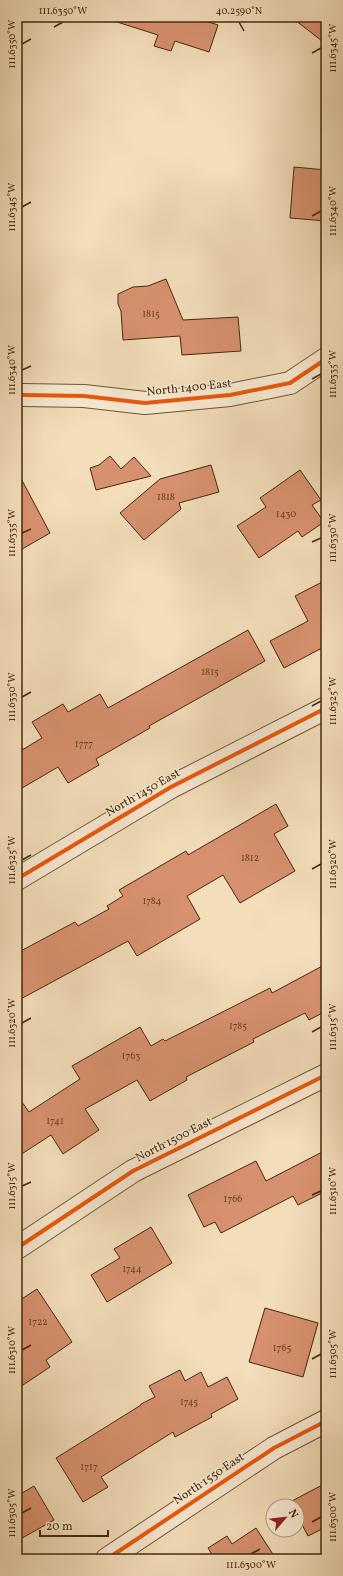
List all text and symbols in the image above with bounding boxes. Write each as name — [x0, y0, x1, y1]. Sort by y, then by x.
text: 111.6350°W — [39, 4, 87, 18]
text: 40.2590°N — [216, 4, 263, 18]
text: 111.6350°W — [5, 20, 19, 68]
text: 111.6345°W — [326, 24, 340, 72]
text: 111.6345°W — [5, 183, 19, 231]
text: 111.6340°W — [326, 186, 340, 236]
house number: 1815 — [142, 307, 160, 321]
text: 111.6340°W — [5, 345, 19, 395]
text: 111.6335°W — [326, 350, 340, 398]
street label: North 1400 East — [146, 376, 232, 400]
house number: 1818 — [157, 490, 175, 504]
house number: 1430 — [276, 507, 296, 521]
text: 111.6335°W — [5, 509, 19, 557]
text: 111.6330°W — [326, 514, 340, 563]
house number: 1815 — [201, 665, 219, 679]
text: 111.6330°W — [5, 673, 19, 722]
text: 111.6325°W — [326, 677, 340, 725]
house number: 1777 — [75, 737, 93, 751]
street label: North 1450 East — [103, 765, 183, 821]
text: 111.6325°W — [5, 836, 19, 884]
text: 111.6320°W — [326, 839, 340, 889]
house number: 1812 — [241, 851, 259, 865]
house number: 1784 — [142, 894, 162, 908]
text: 111.6320°W — [5, 998, 19, 1048]
text: 111.6315°W — [326, 1003, 340, 1051]
house number: 1785 — [229, 1019, 247, 1033]
house number: 1763 — [122, 1049, 140, 1063]
house number: 1741 — [46, 1114, 64, 1128]
street label: North 1500 East — [133, 1114, 215, 1166]
text: 111.6315°W — [5, 1162, 19, 1210]
text: 111.6310°W — [326, 1167, 340, 1215]
house number: 1766 — [224, 1192, 242, 1206]
house number: 1744 — [122, 1262, 142, 1276]
house number: 1722 — [28, 1315, 48, 1329]
text: 111.6310°W — [5, 1326, 19, 1374]
text: 111.6305°W — [326, 1330, 340, 1378]
house number: 1765 — [273, 1341, 291, 1355]
house number: 1745 — [180, 1395, 198, 1409]
street label: North 1550 East — [170, 1449, 248, 1509]
house number: 1717 — [80, 1460, 98, 1474]
text: 111.6305°W — [5, 1489, 19, 1537]
text: 111.6300°W — [326, 1492, 340, 1542]
north arrow — [265, 1498, 305, 1538]
text: N — [284, 1507, 301, 1521]
scale bar — [40, 1512, 108, 1538]
text: 20 m — [46, 1519, 73, 1535]
text: 111.6300°W — [226, 1558, 276, 1572]

